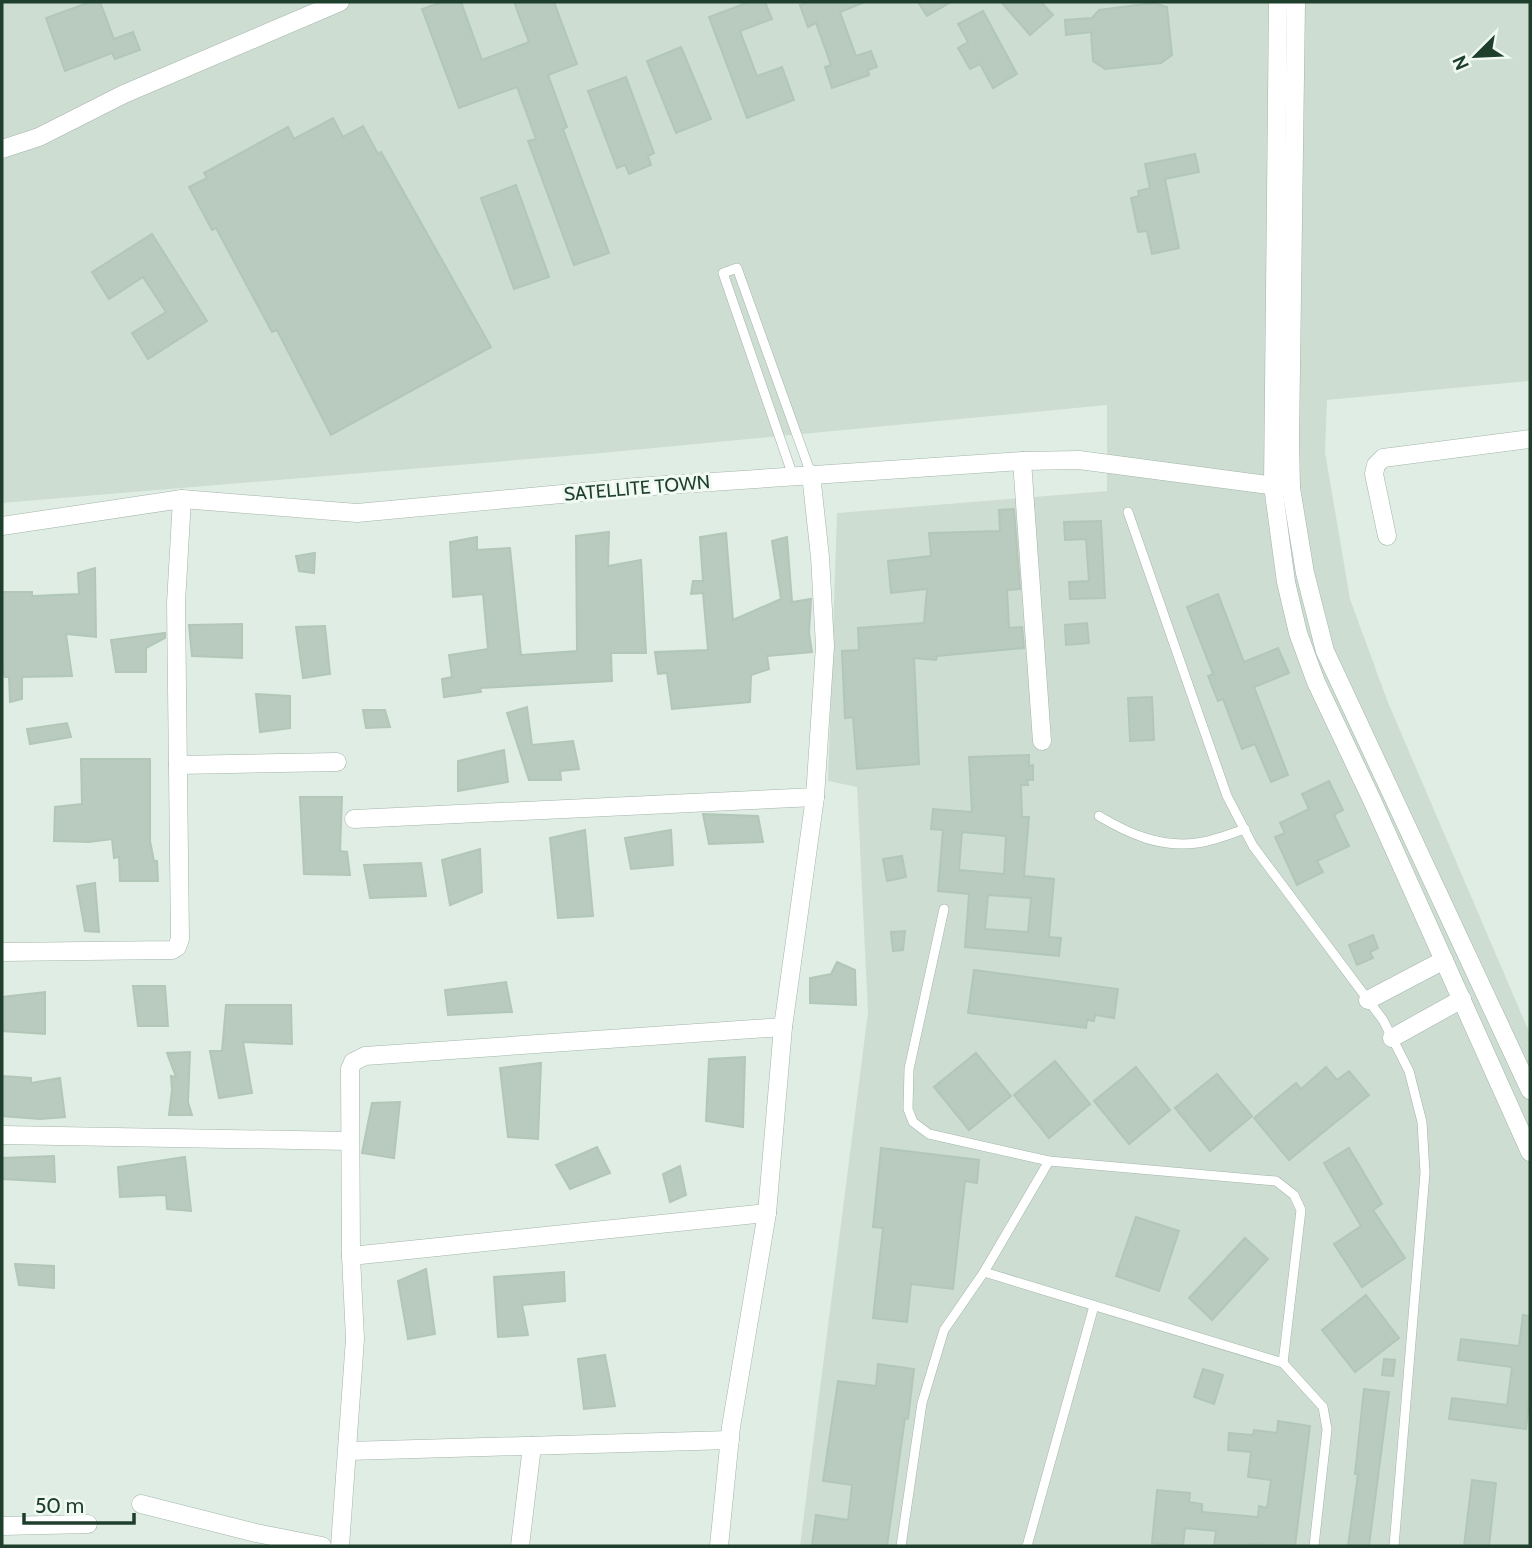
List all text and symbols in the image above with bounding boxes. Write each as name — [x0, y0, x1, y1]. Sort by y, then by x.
north arrow — [1441, 21, 1511, 91]
text: N — [1448, 52, 1474, 74]
street label: SATELLITE TOWN — [563, 470, 711, 506]
scale bar — [24, 1482, 135, 1526]
text: 50 m — [35, 1493, 84, 1518]

